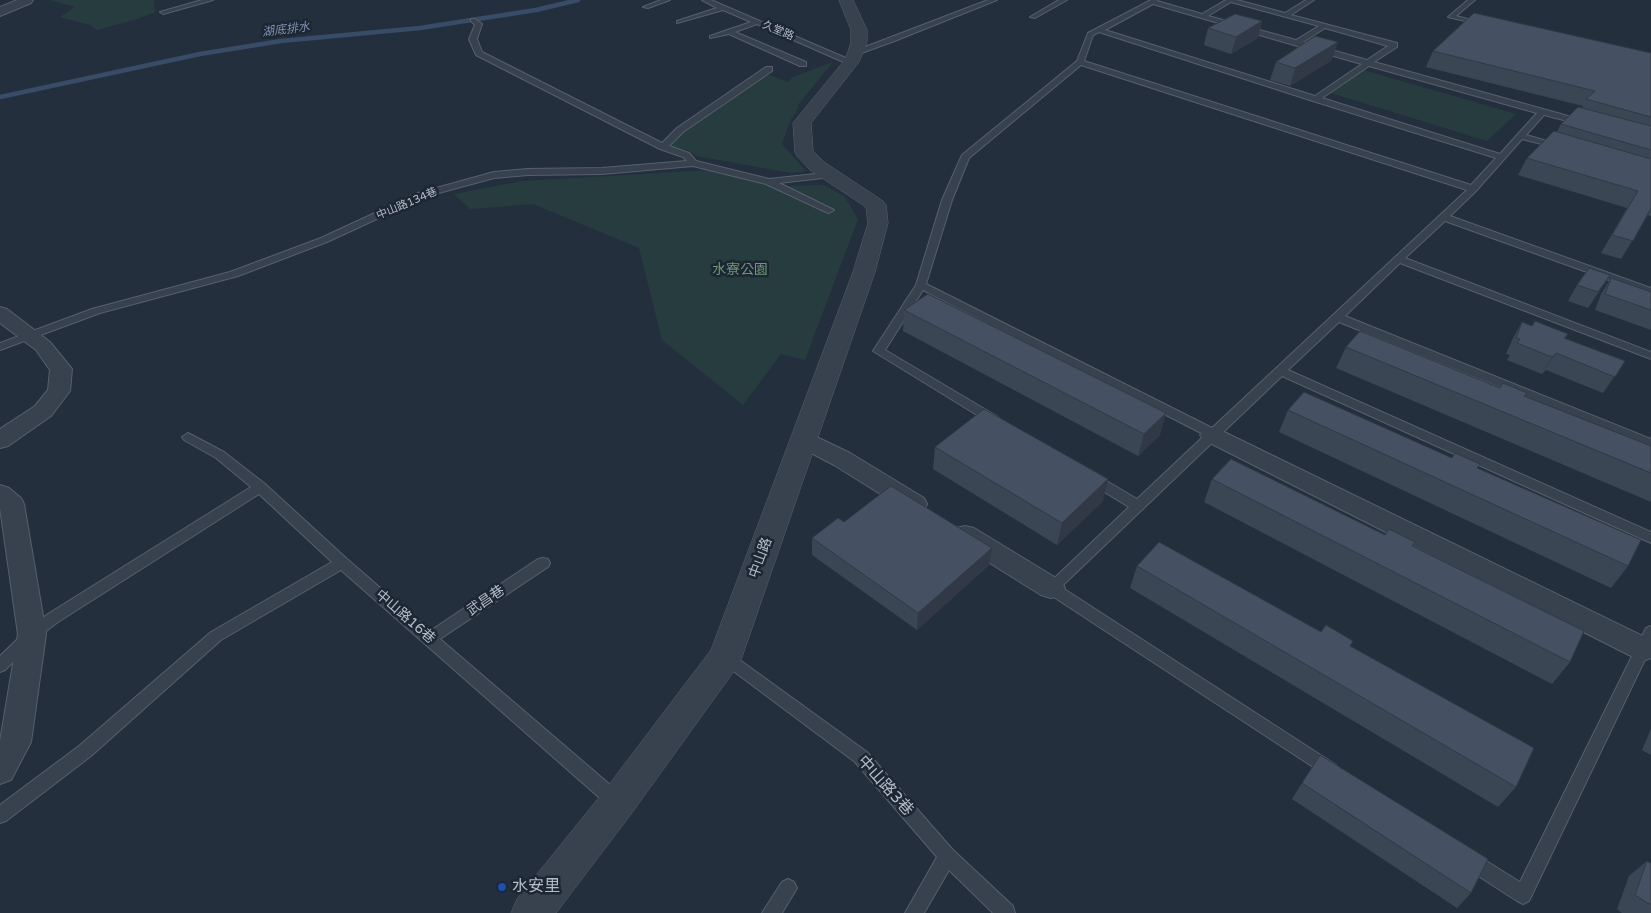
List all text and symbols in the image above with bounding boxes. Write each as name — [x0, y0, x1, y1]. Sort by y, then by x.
street label: 久堂路 — [760, 18, 796, 44]
water label: 湖底排水 — [261, 20, 311, 40]
street label: 中山路134巷 — [375, 185, 439, 223]
park label: 水寮公園 — [712, 262, 768, 278]
street label: 中山路 — [746, 535, 776, 581]
street label: 武昌巷 — [464, 582, 508, 620]
street label: 中山路16巷 — [372, 587, 438, 647]
street label: 中山路3巷 — [853, 752, 917, 820]
place label: 水安里 — [512, 877, 560, 897]
marker: 水安里 — [496, 881, 508, 893]

